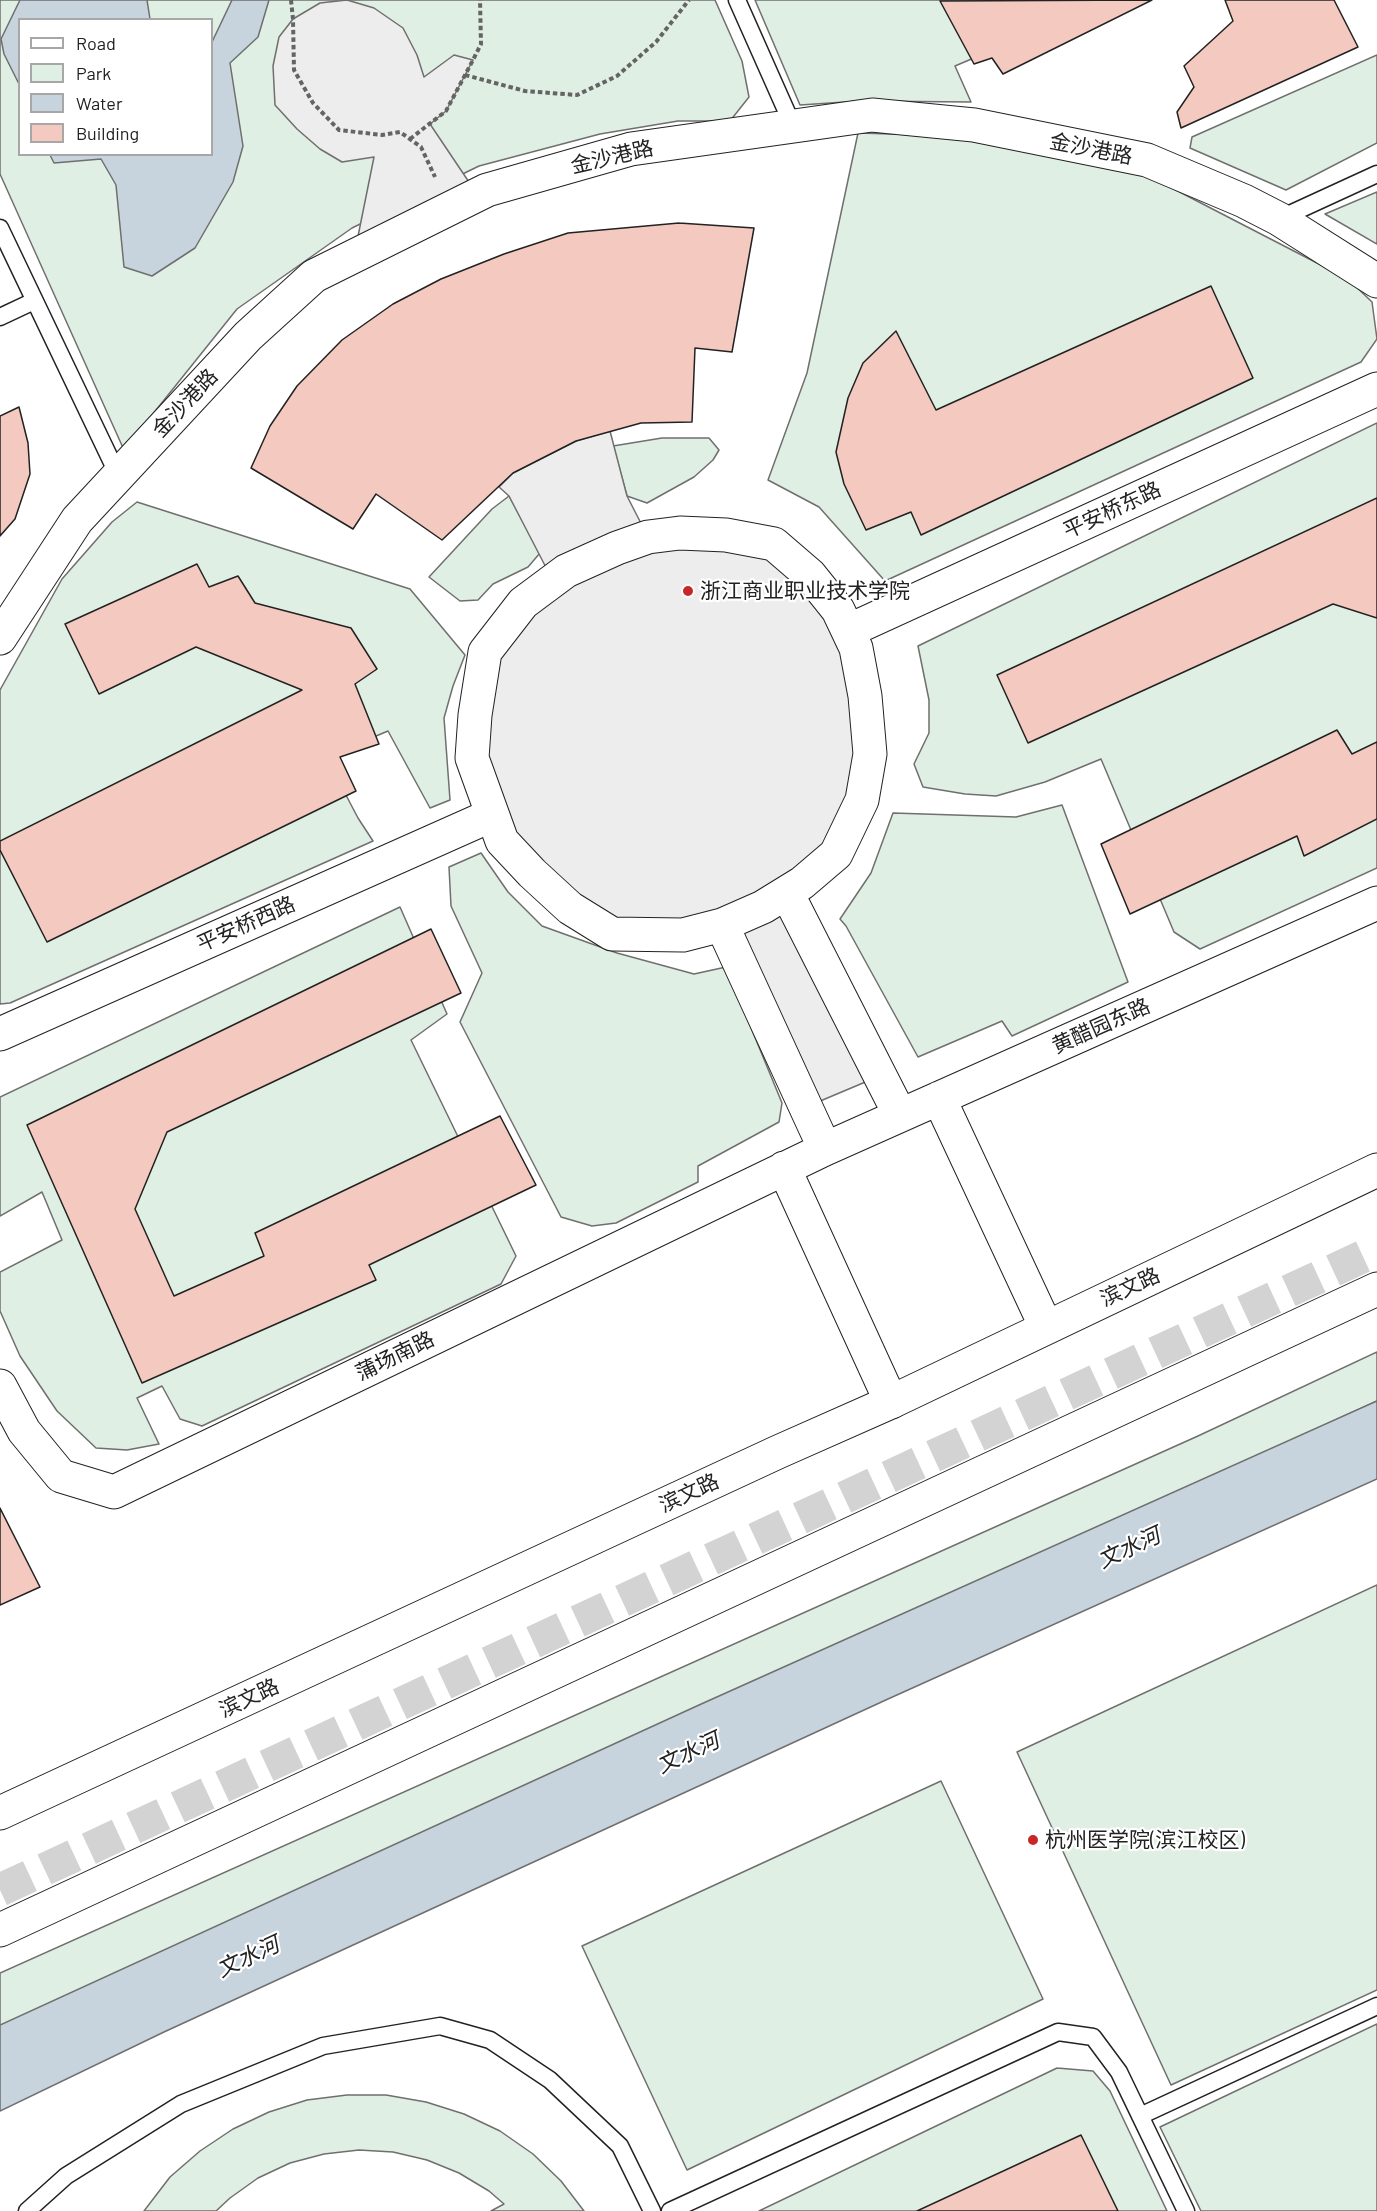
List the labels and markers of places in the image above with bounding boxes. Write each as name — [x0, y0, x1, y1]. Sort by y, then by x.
place label: 浙江商业职业技术学院 — [700, 578, 910, 604]
marker: 浙江商业职业技术学院 — [681, 584, 695, 598]
place label: 杭州医学院(滨江校区) — [1045, 1827, 1245, 1853]
marker: 杭州医学院(滨江校区) — [1026, 1833, 1040, 1847]

